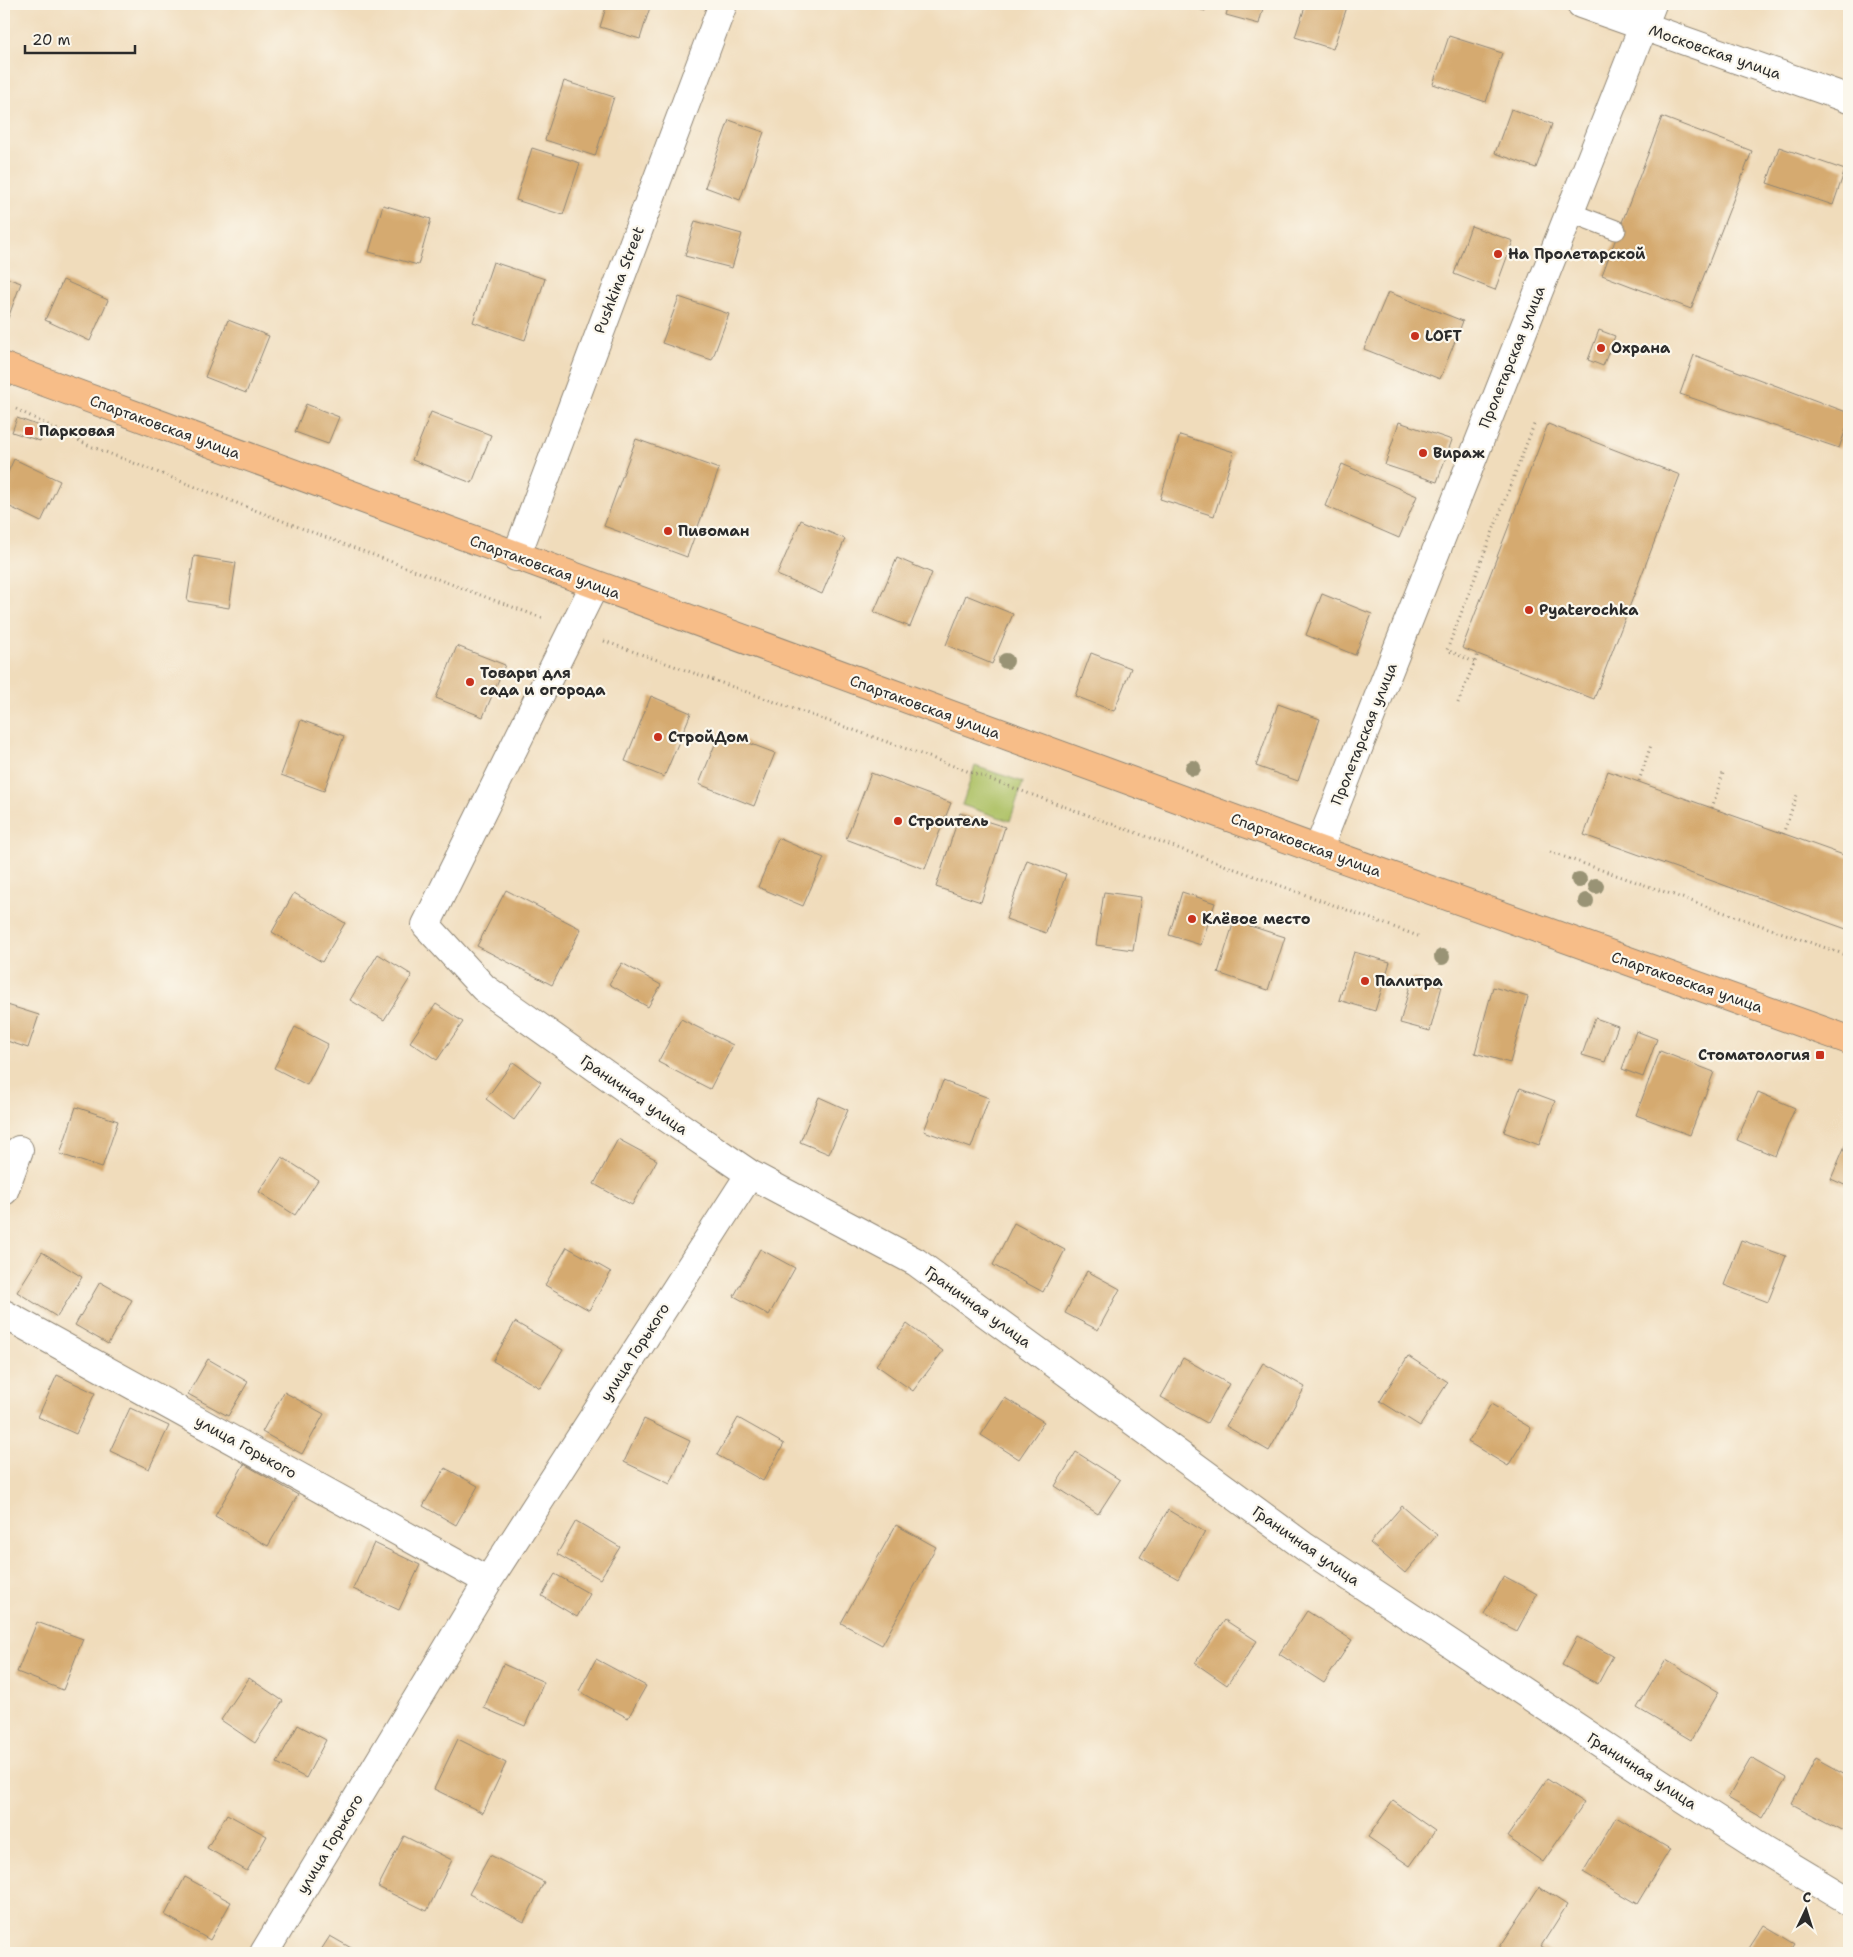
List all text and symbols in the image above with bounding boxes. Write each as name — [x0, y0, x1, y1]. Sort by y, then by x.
street label: Московская улица — [1646, 20, 1784, 84]
scale bar — [25, 22, 135, 54]
text: 20 m — [32, 30, 71, 50]
street label: Pushkina Street — [589, 224, 649, 336]
place label: На Пролетарской — [1508, 244, 1646, 264]
marker: На Пролетарской — [1492, 248, 1504, 260]
street label: Пролетарская улица — [1474, 282, 1550, 431]
place label: LOFT — [1425, 326, 1463, 346]
marker: LOFT — [1409, 330, 1421, 342]
place label: Охрана — [1611, 338, 1671, 358]
marker: Охрана — [1595, 342, 1607, 354]
street label: Спартаковская улица — [87, 390, 244, 464]
place label: Парковая — [39, 421, 115, 441]
marker: Парковая — [23, 425, 35, 437]
place label: Вираж — [1433, 443, 1485, 463]
marker: Вираж — [1417, 447, 1429, 459]
place label: Пивоман — [678, 521, 749, 541]
marker: Пивоман — [662, 525, 674, 537]
street label: Спартаковская улица — [467, 530, 624, 604]
place label: Pyaterochka — [1539, 600, 1639, 620]
marker: Pyaterochka — [1523, 604, 1535, 616]
street label: Пролетарская улица — [1326, 659, 1402, 808]
place label: Товары для сада и огорода — [480, 663, 606, 700]
street label: Спартаковская улица — [847, 670, 1004, 744]
marker: Товары для сада и огорода — [464, 676, 476, 688]
place label: СтройДом — [668, 727, 749, 747]
marker: СтройДом — [652, 731, 664, 743]
street label: Спартаковская улица — [1228, 808, 1385, 882]
place label: Строитель — [908, 811, 989, 831]
marker: Строитель — [892, 815, 904, 827]
place label: Клёвое место — [1202, 909, 1311, 929]
marker: Клёвое место — [1186, 913, 1198, 925]
street label: Спартаковская улица — [1609, 947, 1766, 1018]
place label: Палитра — [1375, 971, 1444, 991]
marker: Палитра — [1359, 975, 1371, 987]
place label: Стоматология — [1698, 1045, 1810, 1065]
marker: Стоматология — [1814, 1049, 1826, 1061]
street label: Граничная улица — [576, 1050, 692, 1140]
street label: Граничная улица — [921, 1262, 1036, 1353]
street label: улица Горького — [596, 1299, 674, 1405]
street label: улица Горького — [192, 1411, 300, 1483]
street label: Граничная улица — [1248, 1501, 1364, 1591]
street label: Граничная улица — [1583, 1728, 1701, 1814]
street label: улица Горького — [292, 1790, 368, 1898]
north arrow — [1780, 1884, 1830, 1934]
text: С — [1802, 1888, 1812, 1906]

